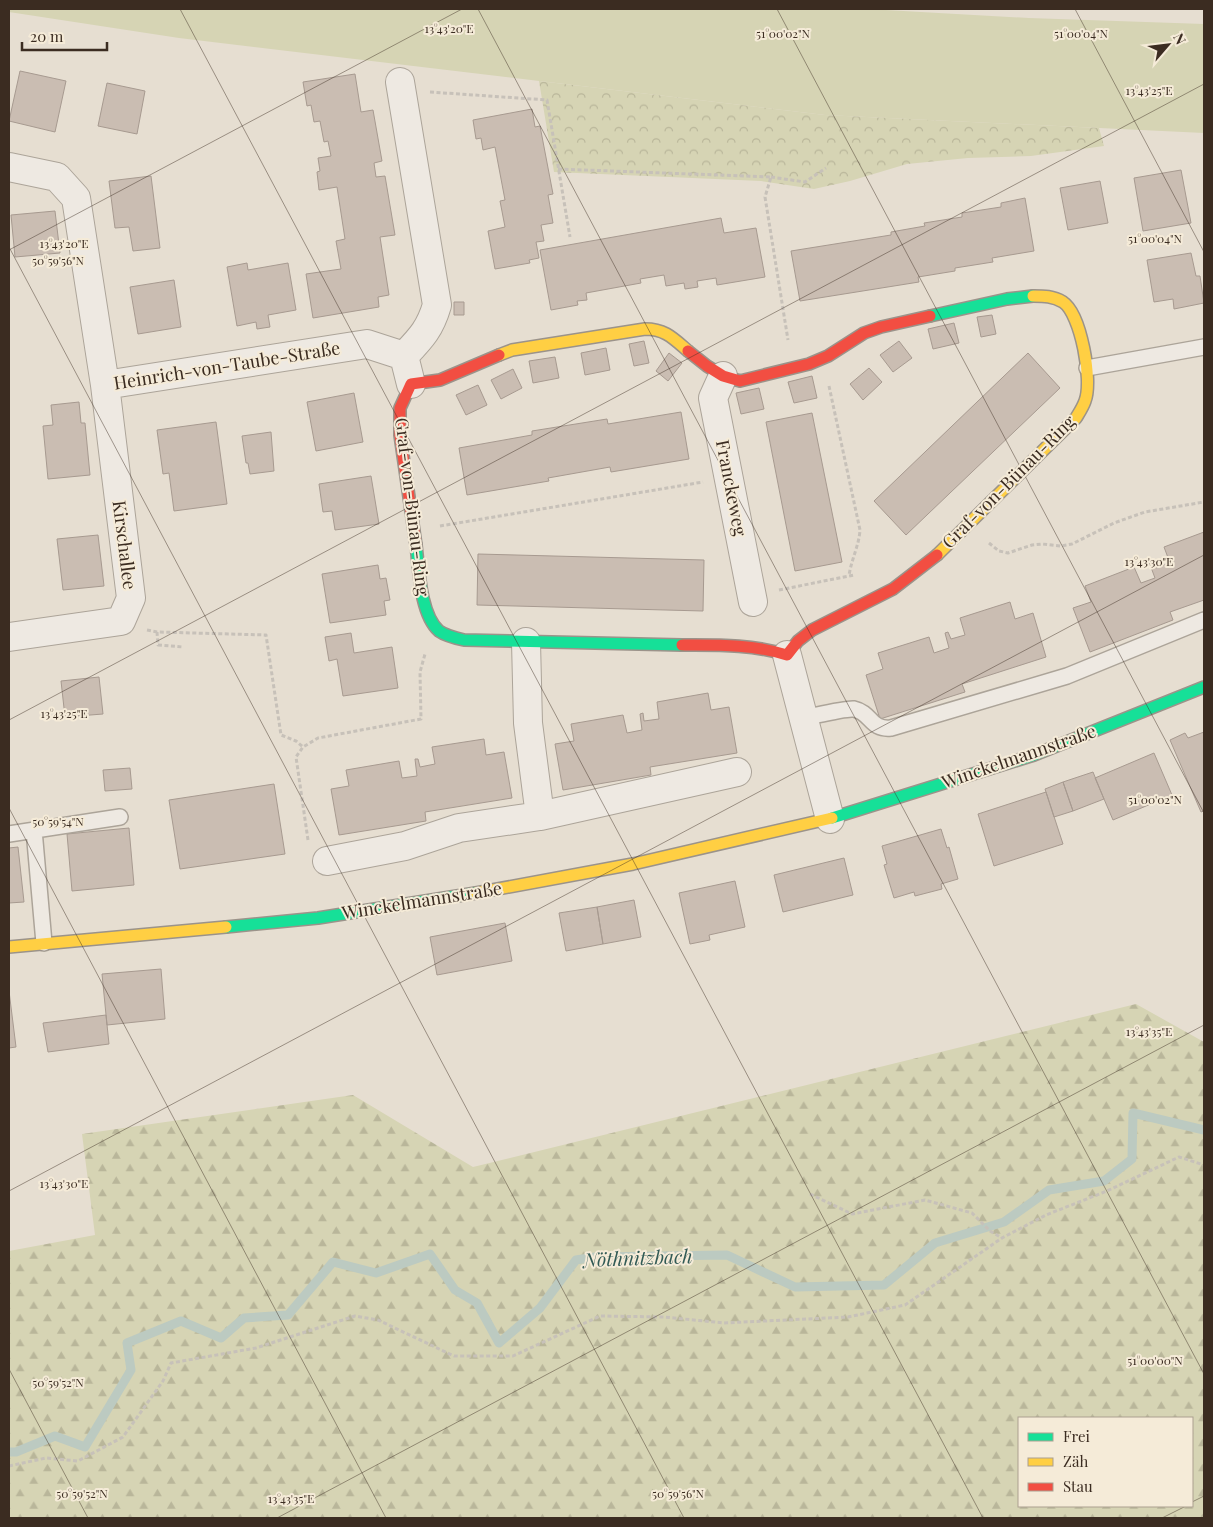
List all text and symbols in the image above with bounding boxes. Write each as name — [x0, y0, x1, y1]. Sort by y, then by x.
scale bar — [22, 20, 108, 52]
text: 13°43'20"E — [424, 20, 474, 36]
north arrow — [1143, 20, 1193, 70]
text: 51°00'02"N — [756, 25, 811, 41]
text: 51°00'04"N — [1054, 25, 1109, 41]
text: 20 m — [30, 26, 64, 46]
text: N — [1169, 30, 1191, 48]
text: 13°43'25"E — [1125, 82, 1173, 98]
text: 51°00'04"N — [1128, 230, 1183, 246]
text: 13°43'20"E — [39, 235, 89, 251]
text: 50°59'56"N — [32, 252, 85, 268]
street label: Heinrich-von-Taube-Straße — [112, 335, 342, 395]
street label: Graf-von-Bünau-Ring — [936, 409, 1081, 553]
street label: Graf-von-Bünau-Ring — [390, 416, 436, 598]
street label: Franckeweg — [711, 438, 753, 538]
street label: Kirschallee — [108, 499, 142, 591]
text: 13°43'30"E — [1125, 553, 1173, 569]
text: 13°43'25"E — [40, 705, 88, 721]
street label: Winckelmannstraße — [937, 718, 1099, 794]
text: 51°00'02"N — [1128, 791, 1183, 807]
text: 50°59'54"N — [32, 813, 84, 829]
street label: Winckelmannstraße — [339, 876, 504, 925]
text: 13°43'35"E — [1126, 1023, 1172, 1039]
text: 13°43'30"E — [40, 1175, 88, 1191]
water label: Nöthnitzbach — [581, 1242, 693, 1272]
text: 51°00'00"N — [1127, 1352, 1183, 1368]
text: 50°59'52"N — [32, 1374, 84, 1390]
legend — [1018, 1417, 1193, 1507]
text: Frei — [1063, 1426, 1091, 1446]
text: Zäh — [1063, 1451, 1088, 1471]
text: Stau — [1063, 1476, 1093, 1496]
text: 50°59'52"N — [56, 1485, 108, 1501]
text: 50°59'56"N — [652, 1485, 705, 1501]
text: 13°43'35"E — [268, 1490, 314, 1506]

